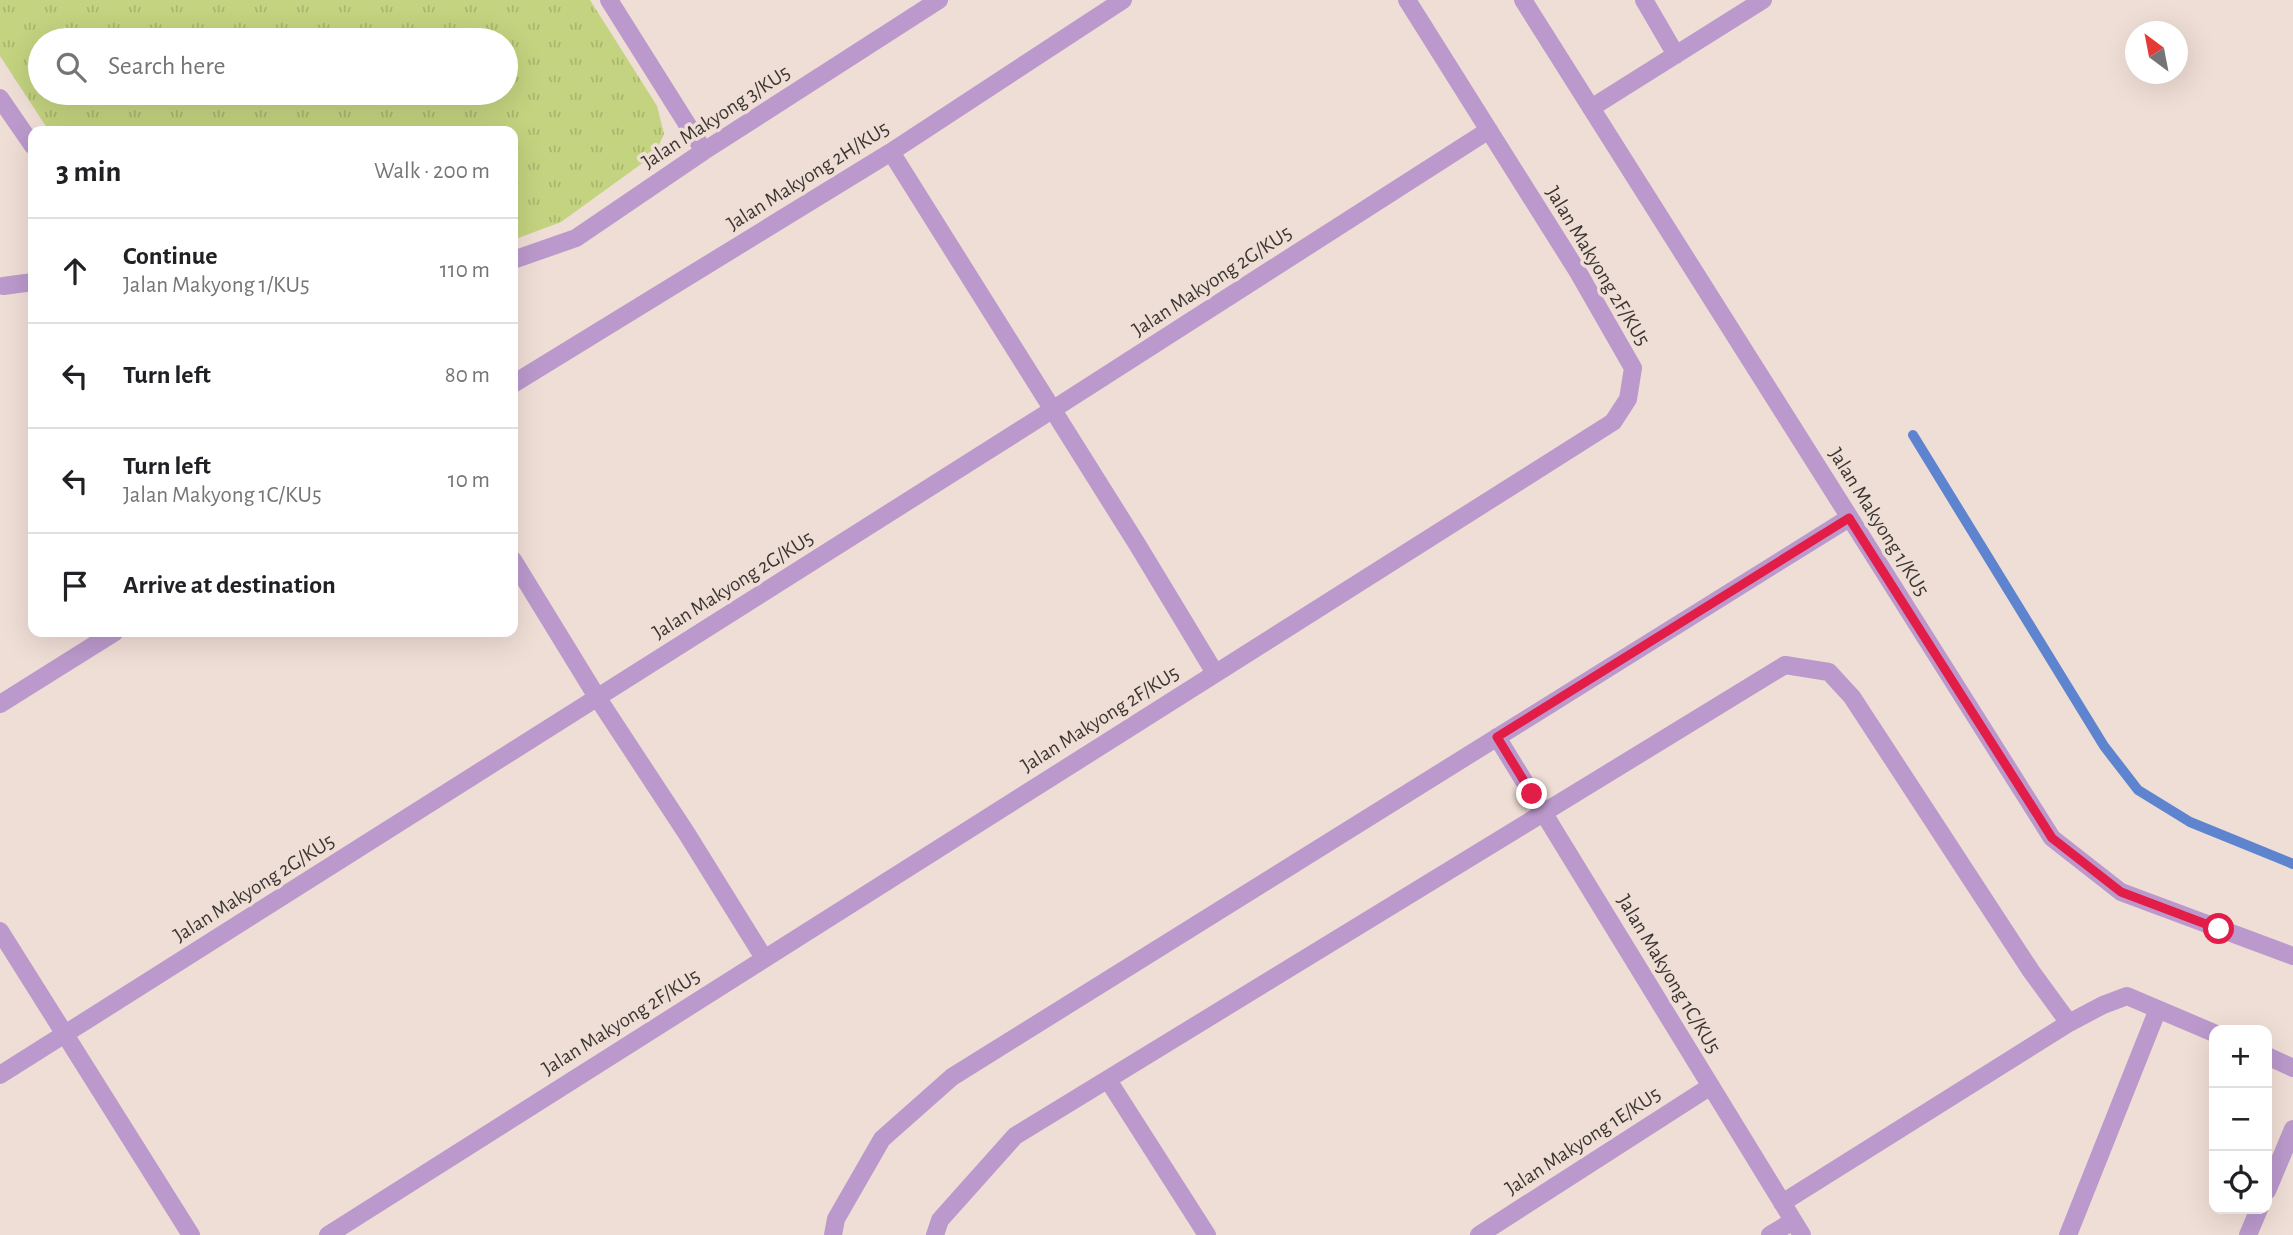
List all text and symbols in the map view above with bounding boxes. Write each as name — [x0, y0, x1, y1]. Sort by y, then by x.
north arrow — [2125, 21, 2188, 84]
search box — [28, 28, 518, 105]
icon: search — [52, 48, 90, 86]
text: Search here — [108, 53, 226, 79]
street label: Jalan Makyong 3/KU5 — [638, 61, 794, 173]
street label: Jalan Makyong 2H/KU5 — [723, 118, 893, 234]
text: 3 min — [56, 157, 121, 187]
text: Walk · 200 m — [374, 160, 490, 183]
street label: Jalan Makyong 2F/KU5 — [1542, 183, 1654, 349]
street label: Jalan Makyong 2G/KU5 — [1129, 222, 1295, 340]
text: Continue — [123, 243, 218, 269]
icon: ahead — [56, 252, 94, 290]
text: 110 m — [440, 259, 490, 282]
text: Jalan Makyong 1/KU5 — [123, 274, 310, 297]
icon: left — [56, 357, 94, 395]
text: Turn left — [123, 362, 211, 388]
text: 80 m — [445, 364, 490, 387]
street label: Jalan Makyong 1/KU5 — [1825, 444, 1933, 600]
text: Turn left — [123, 453, 211, 479]
icon: left — [56, 462, 94, 500]
text: 10 m — [448, 469, 490, 492]
text: Jalan Makyong 1C/KU5 — [123, 484, 322, 507]
street label: Jalan Makyong 2G/KU5 — [649, 527, 817, 643]
icon: arrive — [56, 567, 94, 605]
text: Arrive at destination — [123, 572, 336, 598]
street label: Jalan Makyong 2F/KU5 — [1017, 662, 1183, 776]
route end — [1516, 778, 1547, 809]
street label: Jalan Makyong 2G/KU5 — [170, 830, 338, 946]
street label: Jalan Makyong 1C/KU5 — [1613, 891, 1725, 1057]
route start — [2203, 913, 2234, 944]
street label: Jalan Makyong 2F/KU5 — [538, 965, 704, 1079]
map controls — [2209, 1025, 2272, 1214]
button: + — [2209, 1025, 2272, 1088]
street label: Jalan Makyong 1E/KU5 — [1502, 1083, 1664, 1199]
button: − — [2209, 1088, 2272, 1151]
button: locate — [2209, 1151, 2272, 1214]

